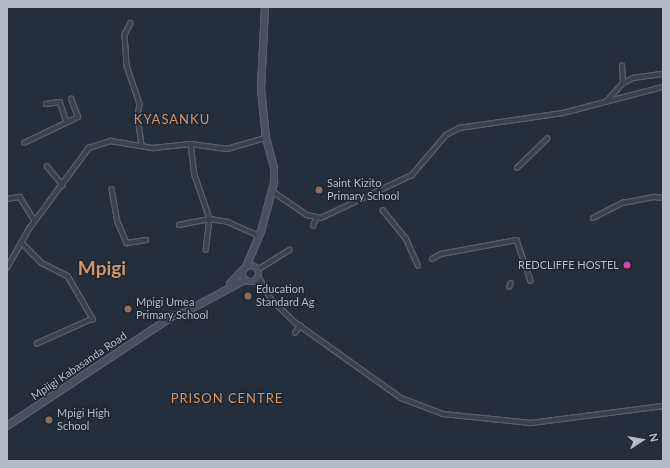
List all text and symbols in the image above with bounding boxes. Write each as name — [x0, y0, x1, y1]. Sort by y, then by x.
district label: KYASANKU — [134, 111, 210, 127]
place label: Saint Kizito Primary School — [327, 177, 400, 203]
marker: Saint Kizito Primary School — [314, 185, 324, 195]
district label: Mpigi — [78, 257, 126, 279]
place label: REDCLIFFE HOSTEL — [518, 258, 619, 272]
marker: REDCLIFFE HOSTEL — [622, 260, 632, 270]
place label: Education Standard Ag — [256, 283, 315, 309]
marker: Education Standard Ag — [243, 291, 253, 301]
place label: Mpigi Umea Primary School — [136, 296, 209, 322]
marker: Mpigi Umea Primary School — [123, 304, 133, 314]
street label: Mpiigi Kabasanda Road — [29, 329, 129, 403]
district label: PRISON CENTRE — [171, 390, 283, 406]
place label: Mpigi High School — [57, 407, 110, 433]
marker: Mpigi High School — [44, 415, 54, 425]
north arrow — [622, 420, 662, 460]
text: N — [647, 432, 661, 443]

